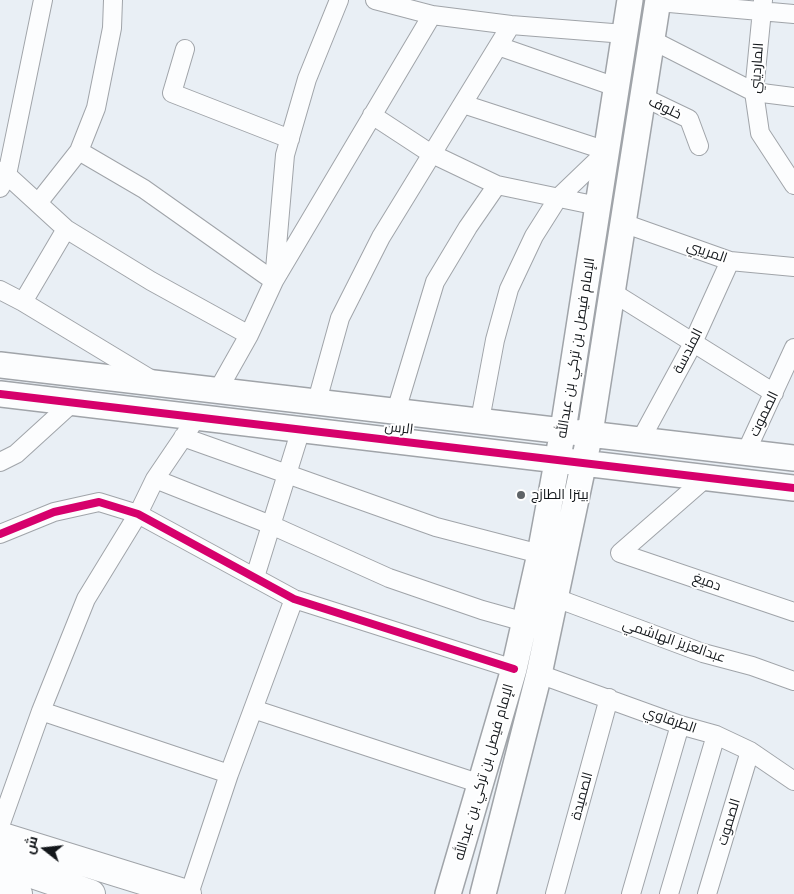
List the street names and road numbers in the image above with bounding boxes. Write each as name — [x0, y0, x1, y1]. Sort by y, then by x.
street label: المارديني — [747, 42, 767, 94]
street label: خلوف — [646, 93, 684, 123]
street label: المريبي — [685, 237, 729, 267]
street label: الإمام فيصل بن تركي بن عبدالله — [553, 256, 599, 440]
street label: المندسة — [670, 326, 706, 376]
street label: الصموت — [746, 389, 782, 439]
street label: الرس — [384, 418, 414, 438]
street label: دميغ — [691, 569, 723, 595]
street label: عبدالعزيز الهاشمي — [620, 615, 728, 667]
street label: الإمام فيصل بن تركي بن عبدالله — [451, 682, 517, 862]
street label: الطرفاوي — [641, 703, 699, 737]
street label: الصميدة — [568, 770, 596, 822]
street label: الصموت — [714, 797, 744, 847]

